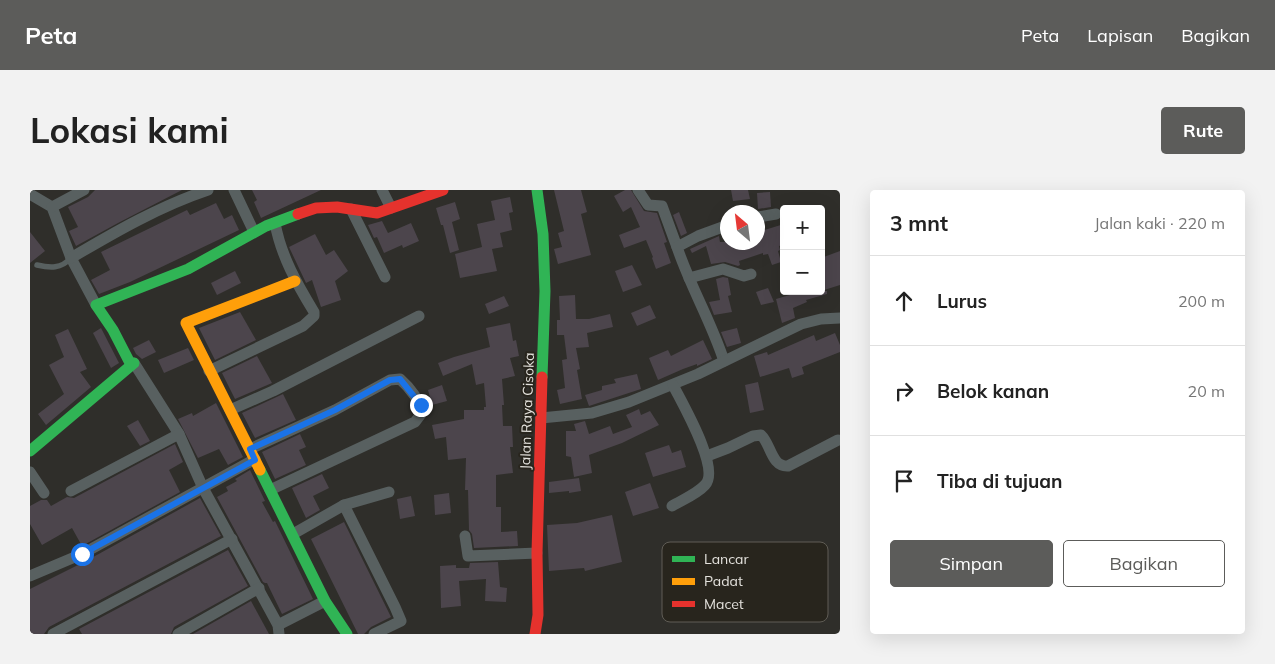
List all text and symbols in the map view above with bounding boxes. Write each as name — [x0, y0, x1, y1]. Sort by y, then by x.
text: Peta — [25, 20, 77, 50]
text: Peta — [1021, 24, 1059, 47]
text: Lapisan — [1087, 24, 1153, 47]
text: Bagikan — [1181, 24, 1250, 47]
button: Rute — [1161, 107, 1245, 154]
text: Lokasi kami — [30, 108, 229, 152]
north arrow — [720, 205, 765, 250]
map controls — [780, 205, 825, 295]
button: + — [780, 205, 825, 250]
text: 3 mnt — [890, 210, 948, 236]
text: Jalan kaki · 220 m — [1094, 213, 1225, 233]
button: − — [780, 250, 825, 295]
icon: ahead — [890, 287, 918, 315]
text: Lurus — [937, 289, 987, 313]
text: 200 m — [1178, 291, 1225, 311]
street label: Jalan Raya Cisoka — [516, 352, 538, 470]
icon: right — [890, 377, 918, 405]
text: Belok kanan — [937, 379, 1049, 403]
text: 20 m — [1188, 381, 1225, 401]
route end — [410, 394, 433, 417]
icon: arrive — [890, 467, 918, 495]
text: Tiba di tujuan — [937, 469, 1062, 493]
button: Simpan — [890, 540, 1053, 587]
button: Bagikan — [1063, 540, 1225, 587]
legend — [662, 542, 828, 622]
route start — [71, 543, 94, 566]
text: Lancar — [704, 550, 750, 568]
text: Padat — [704, 572, 743, 590]
text: Macet — [704, 595, 744, 613]

